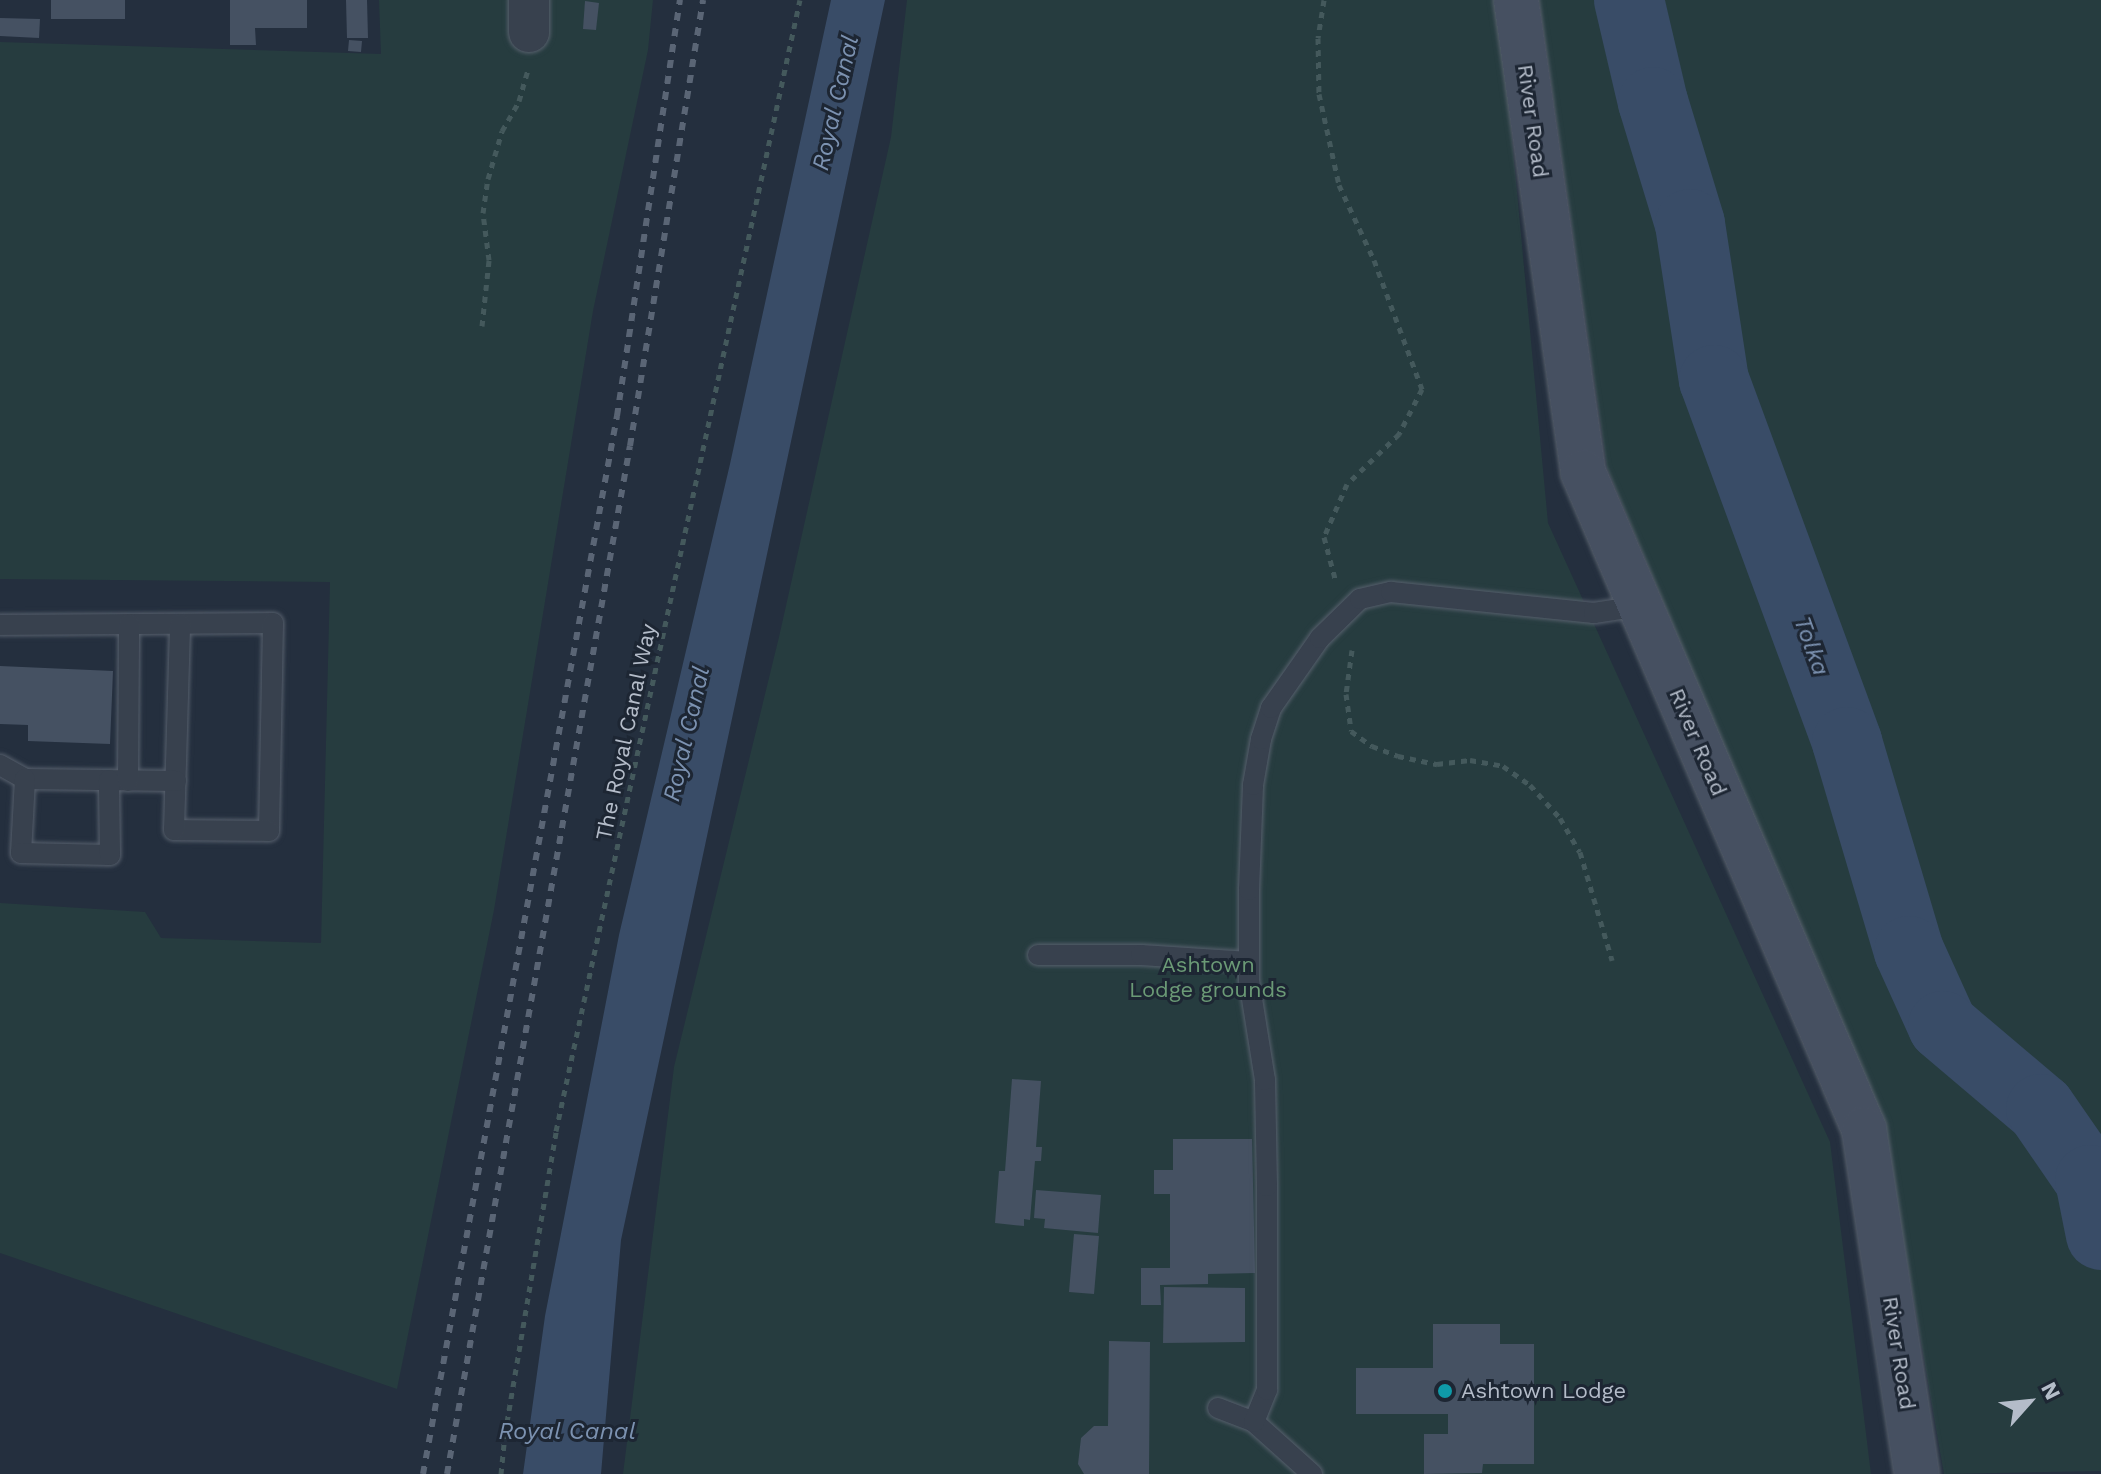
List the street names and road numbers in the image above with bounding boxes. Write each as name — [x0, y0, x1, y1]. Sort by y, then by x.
street label: River Road — [1512, 62, 1554, 180]
street label: The Royal Canal Way — [590, 620, 662, 844]
street label: River Road — [1663, 684, 1733, 800]
street label: River Road — [1877, 1294, 1921, 1412]

